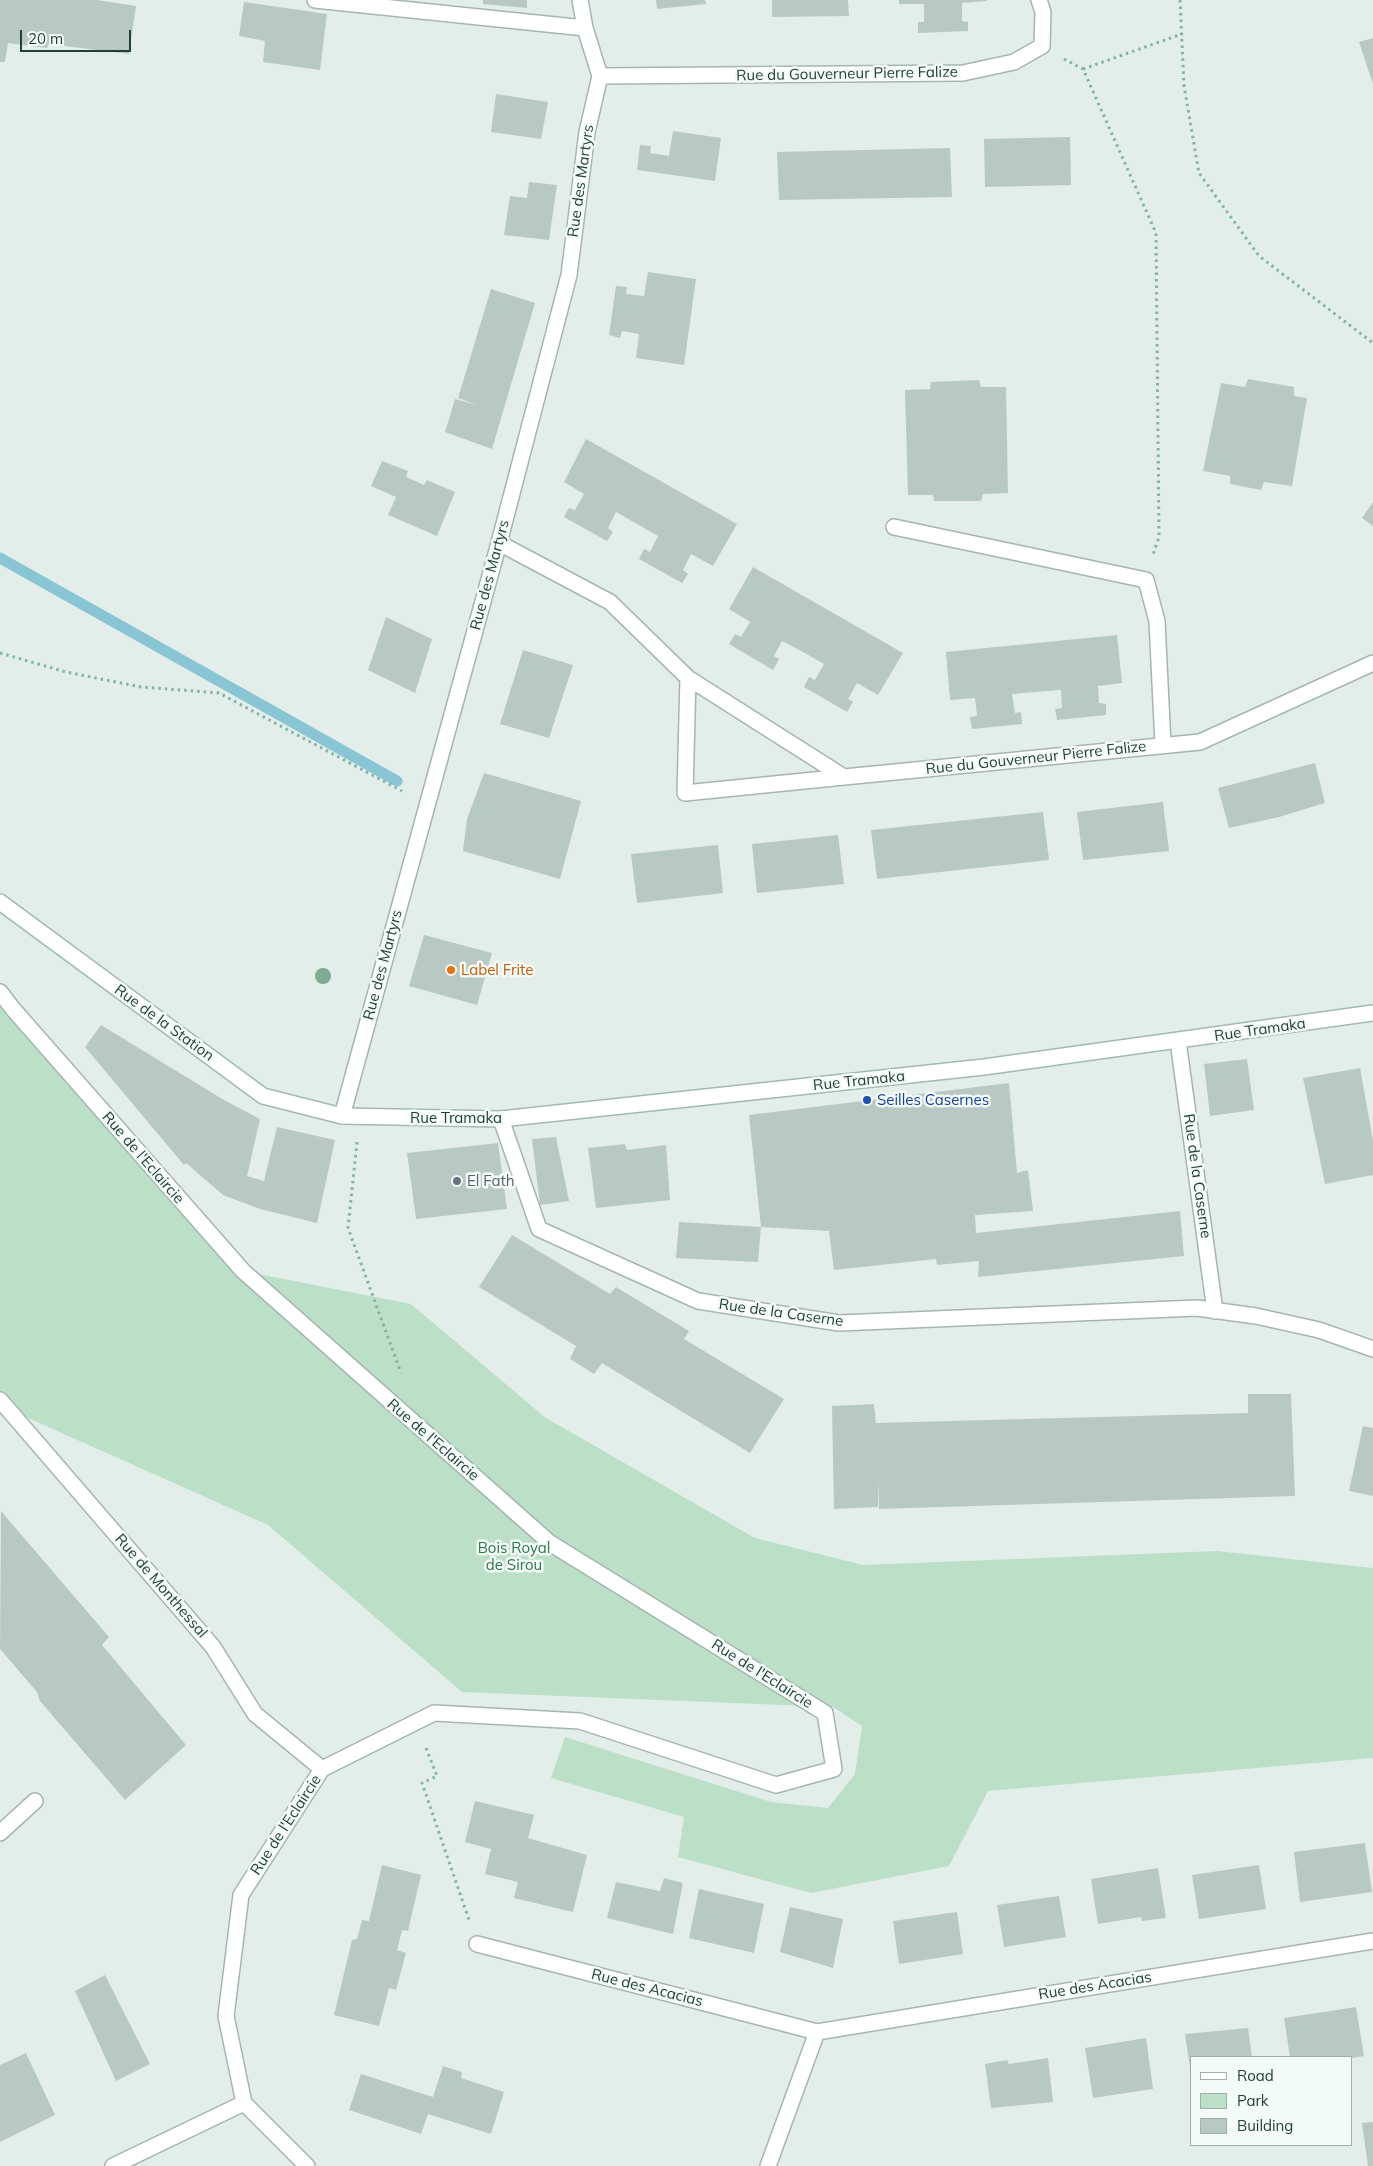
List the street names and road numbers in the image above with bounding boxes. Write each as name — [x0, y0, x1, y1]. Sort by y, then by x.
street label: Rue du Gouverneur Pierre Falize — [736, 63, 958, 85]
street label: Rue des Martyrs — [564, 124, 598, 238]
street label: Rue des Martyrs — [467, 518, 513, 632]
street label: Rue du Gouverneur Pierre Falize — [925, 737, 1147, 779]
street label: Rue des Martyrs — [360, 908, 406, 1022]
street label: Rue de la Station — [111, 981, 217, 1065]
street label: Rue Tramaka — [1213, 1015, 1307, 1045]
street label: Rue Tramaka — [812, 1067, 906, 1095]
street label: Rue de l'Eclaircie — [98, 1108, 188, 1208]
street label: Rue Tramaka — [410, 1109, 502, 1127]
street label: Rue de la Caserne — [1179, 1113, 1215, 1239]
street label: Rue de la Caserne — [718, 1295, 844, 1331]
street label: Rue de l'Eclaircie — [383, 1395, 483, 1485]
street label: Rue de Monthessal — [111, 1530, 211, 1642]
street label: Rue de l'Eclaircie — [708, 1636, 816, 1712]
street label: Rue de l'Eclaircie — [247, 1771, 325, 1879]
street label: Rue des Acacias — [589, 1965, 705, 2011]
street label: Rue des Acacias — [1037, 1968, 1153, 2004]

